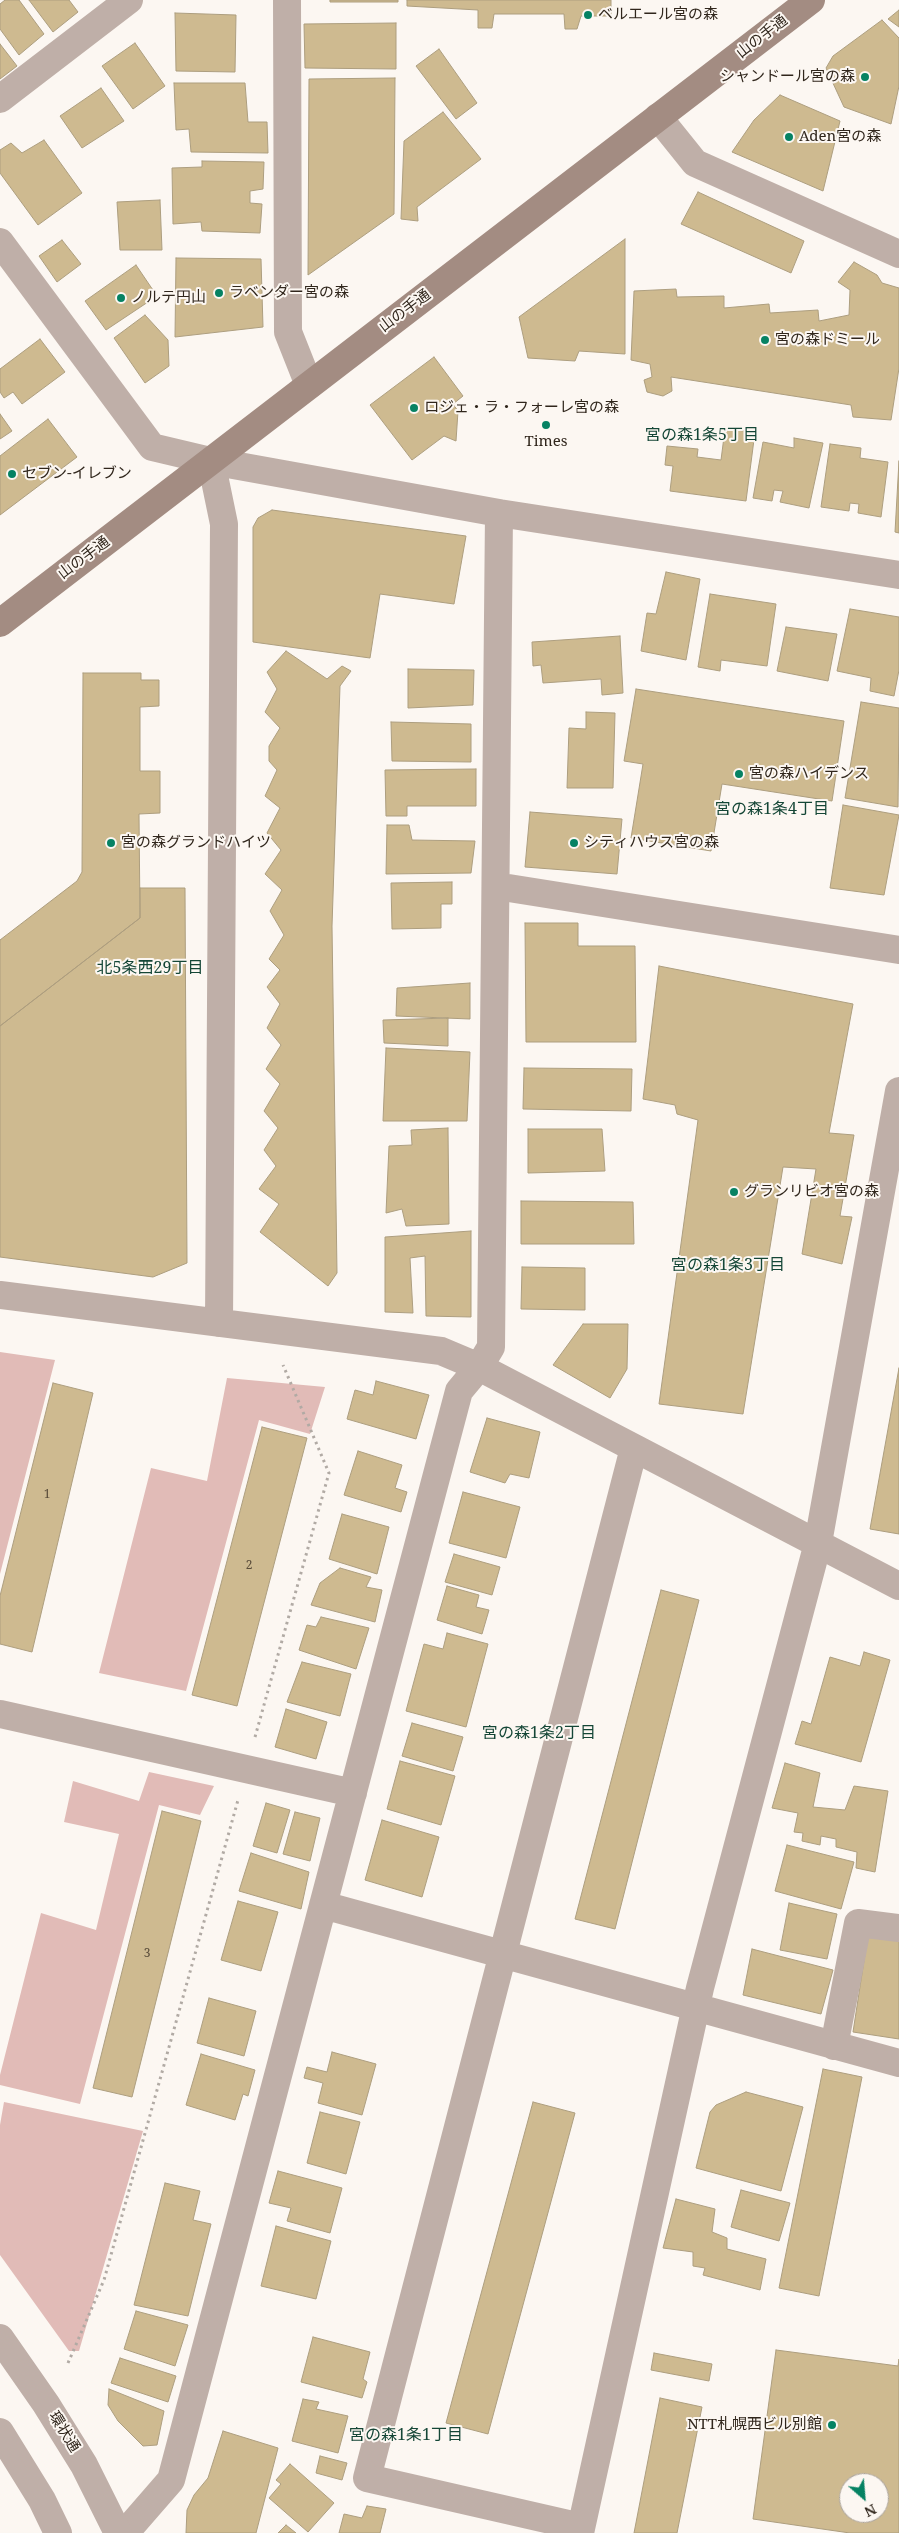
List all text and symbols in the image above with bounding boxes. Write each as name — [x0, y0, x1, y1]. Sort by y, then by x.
place label: ベルエール宮の森 — [598, 6, 718, 24]
marker: ベルエール宮の森 — [582, 9, 594, 21]
street label: 山の手通 — [733, 11, 791, 63]
place label: シャンドール宮の森 — [720, 68, 855, 86]
marker: シャンドール宮の森 — [859, 71, 871, 83]
place label: Aden宮の森 — [799, 128, 881, 146]
marker: Aden宮の森 — [783, 131, 795, 143]
place label: ラベンダー宮の森 — [229, 284, 349, 302]
street label: 山の手通 — [376, 286, 434, 336]
marker: ラベンダー宮の森 — [213, 287, 225, 299]
place label: ノルテ円山 — [131, 289, 206, 307]
marker: ノルテ円山 — [115, 292, 127, 304]
place label: 宮の森ドミール — [775, 331, 880, 349]
marker: 宮の森ドミール — [759, 334, 771, 346]
place label: ロジェ・ラ・フォーレ宮の森 — [424, 399, 619, 417]
marker: ロジェ・ラ・フォーレ宮の森 — [408, 402, 420, 414]
marker: Times — [540, 419, 552, 431]
district label: 宮の森1条5丁目 — [645, 425, 759, 445]
place label: Times — [525, 433, 567, 451]
place label: セブン-イレブン — [22, 465, 132, 483]
marker: セブン-イレブン — [6, 468, 18, 480]
street label: 山の手通 — [55, 533, 113, 583]
place label: 宮の森ハイデンス — [749, 765, 869, 783]
marker: 宮の森ハイデンス — [733, 768, 745, 780]
district label: 宮の森1条4丁目 — [715, 799, 829, 819]
place label: 宮の森グランドハイツ — [121, 834, 271, 852]
place label: シティハウス宮の森 — [584, 834, 719, 852]
marker: 宮の森グランドハイツ — [105, 837, 117, 849]
marker: シティハウス宮の森 — [568, 837, 580, 849]
district label: 北5条西29丁目 — [97, 958, 203, 978]
place label: グランリビオ宮の森 — [744, 1183, 879, 1201]
marker: グランリビオ宮の森 — [728, 1186, 740, 1198]
district label: 宮の森1条3丁目 — [671, 1255, 785, 1275]
house number: 1 — [44, 1488, 50, 1502]
house number: 2 — [246, 1559, 252, 1573]
district label: 宮の森1条2丁目 — [482, 1723, 596, 1743]
house number: 3 — [144, 1947, 150, 1961]
street label: 環状通 — [44, 2408, 84, 2456]
place label: NTT札幌西ビル別館 — [687, 2416, 822, 2434]
marker: NTT札幌西ビル別館 — [826, 2419, 838, 2431]
district label: 宮の森1条1丁目 — [349, 2425, 463, 2445]
north arrow — [839, 2473, 889, 2523]
text: N — [861, 2500, 880, 2522]

